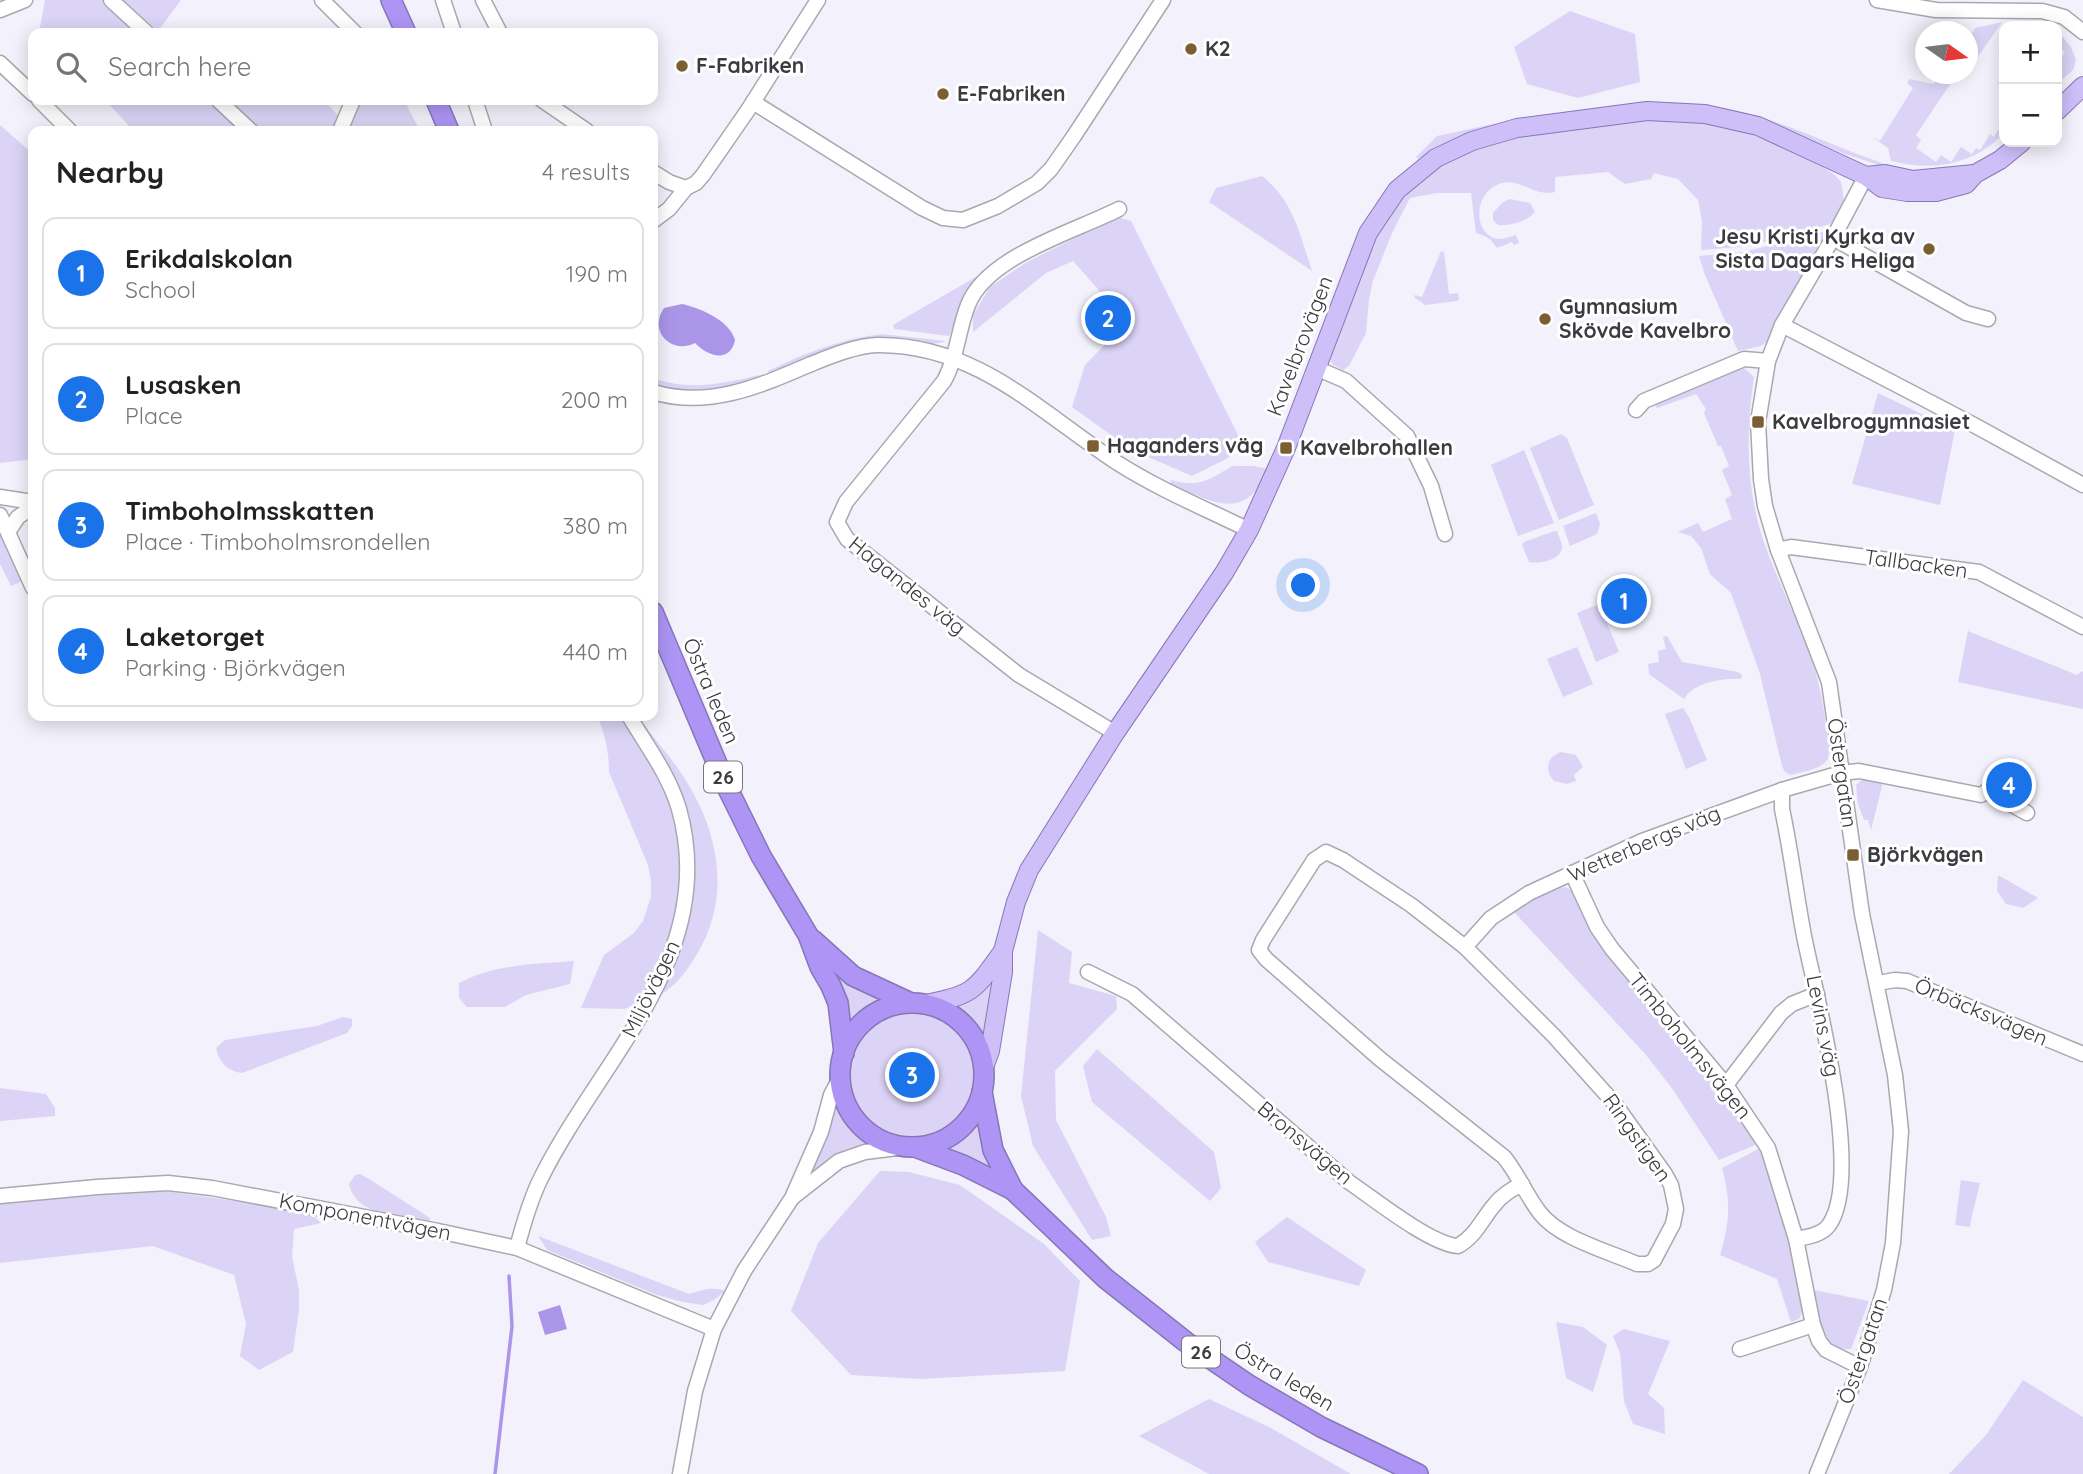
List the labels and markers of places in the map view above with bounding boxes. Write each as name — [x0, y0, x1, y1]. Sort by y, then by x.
place label: K2 — [1205, 35, 1231, 61]
marker: K2 — [1183, 41, 1199, 57]
place label: F-Fabriken — [696, 52, 804, 78]
marker: F-Fabriken — [674, 58, 690, 74]
place label: E-Fabriken — [957, 80, 1066, 106]
marker: E-Fabriken — [935, 86, 951, 102]
place label: Jesu Kristi Kyrka av Sista Dagars Heliga — [1715, 223, 1915, 273]
marker: Jesu Kristi Kyrka av Sista Dagars Heliga — [1921, 241, 1937, 257]
pin: 2 — [1085, 292, 1131, 344]
place label: Gymnasium Skövde Kavelbro — [1559, 293, 1731, 343]
marker: Gymnasium Skövde Kavelbro — [1537, 311, 1553, 327]
place label: Kavelbrogymnasiet — [1772, 408, 1970, 434]
marker: Kavelbrogymnasiet — [1750, 414, 1766, 430]
place label: Haganders väg — [1107, 432, 1263, 458]
place label: Kavelbrohallen — [1300, 434, 1453, 460]
marker: Haganders väg — [1085, 438, 1101, 454]
marker: Kavelbrohallen — [1278, 440, 1294, 456]
pin: 1 — [1601, 575, 1647, 627]
pin: 4 — [1986, 759, 2032, 811]
place label: Björkvägen — [1867, 841, 1984, 867]
marker: Björkvägen — [1845, 847, 1861, 863]
pin: 3 — [889, 1049, 935, 1101]

